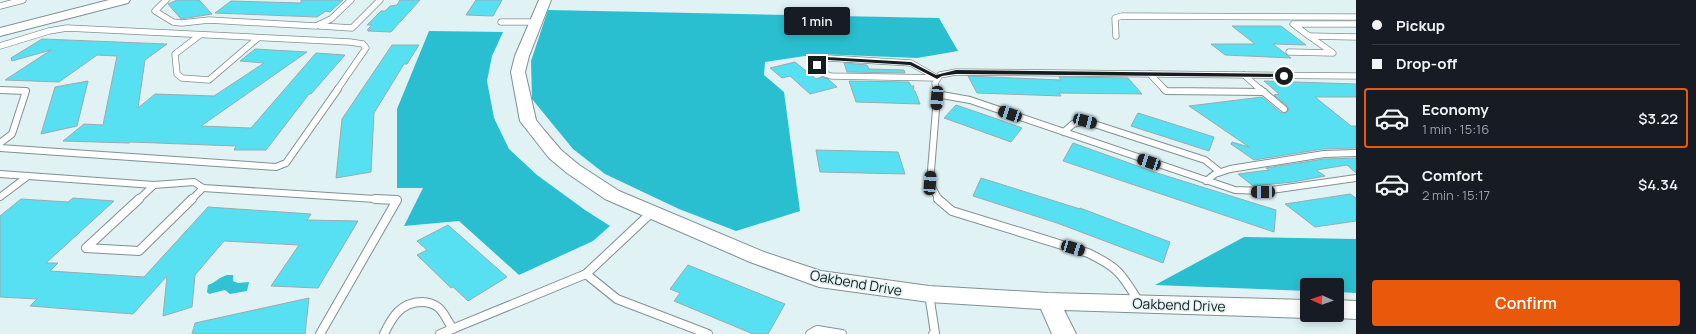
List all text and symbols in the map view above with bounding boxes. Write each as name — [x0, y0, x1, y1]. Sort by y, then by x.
callout: 1 min — [784, 7, 850, 35]
text: 1 min — [802, 12, 833, 30]
text: Pickup — [1396, 15, 1445, 36]
text: Drop-off — [1396, 53, 1457, 74]
route end — [808, 56, 826, 74]
route start — [1275, 67, 1293, 85]
car — [930, 86, 944, 110]
text: Economy — [1422, 99, 1489, 120]
icon: car — [1374, 100, 1410, 136]
car — [997, 104, 1023, 124]
text: $3.22 — [1638, 108, 1678, 129]
car — [1072, 112, 1098, 130]
text: 1 min · 15:16 — [1422, 120, 1489, 138]
car — [1136, 152, 1162, 172]
text: Comfort — [1422, 165, 1483, 186]
icon: car — [1374, 166, 1410, 202]
car — [923, 171, 937, 195]
text: $4.34 — [1638, 174, 1678, 195]
car — [1251, 186, 1275, 198]
text: 2 min · 15:17 — [1422, 186, 1490, 204]
car — [1060, 239, 1086, 257]
street label: Oakbend Drive — [809, 265, 904, 300]
north arrow — [1300, 278, 1344, 322]
map controls — [1300, 278, 1344, 322]
button: Confirm — [1372, 280, 1680, 326]
street label: Oakbend Drive — [1132, 293, 1226, 316]

